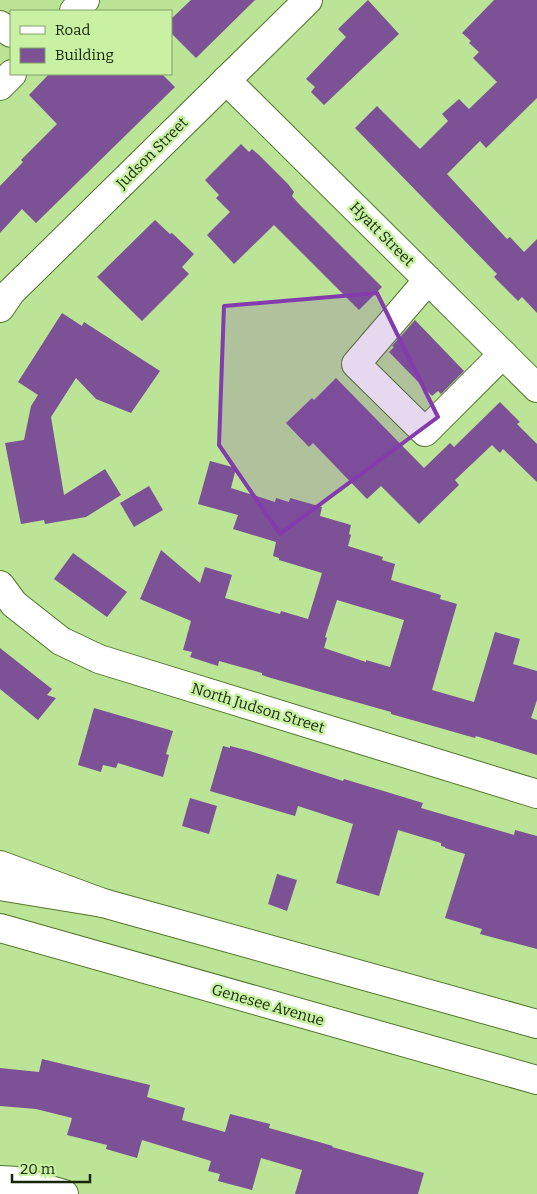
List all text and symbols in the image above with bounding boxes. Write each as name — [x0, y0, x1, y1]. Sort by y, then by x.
legend — [10, 10, 172, 75]
text: Road — [55, 21, 90, 39]
text: Building — [55, 46, 114, 64]
street label: Judson Street — [112, 113, 192, 193]
street label: Hyatt Street — [346, 198, 418, 270]
street label: North Judson Street — [189, 679, 327, 737]
street label: Genesee Avenue — [210, 980, 326, 1030]
scale bar — [12, 1152, 90, 1184]
text: 20 m — [20, 1160, 56, 1178]

